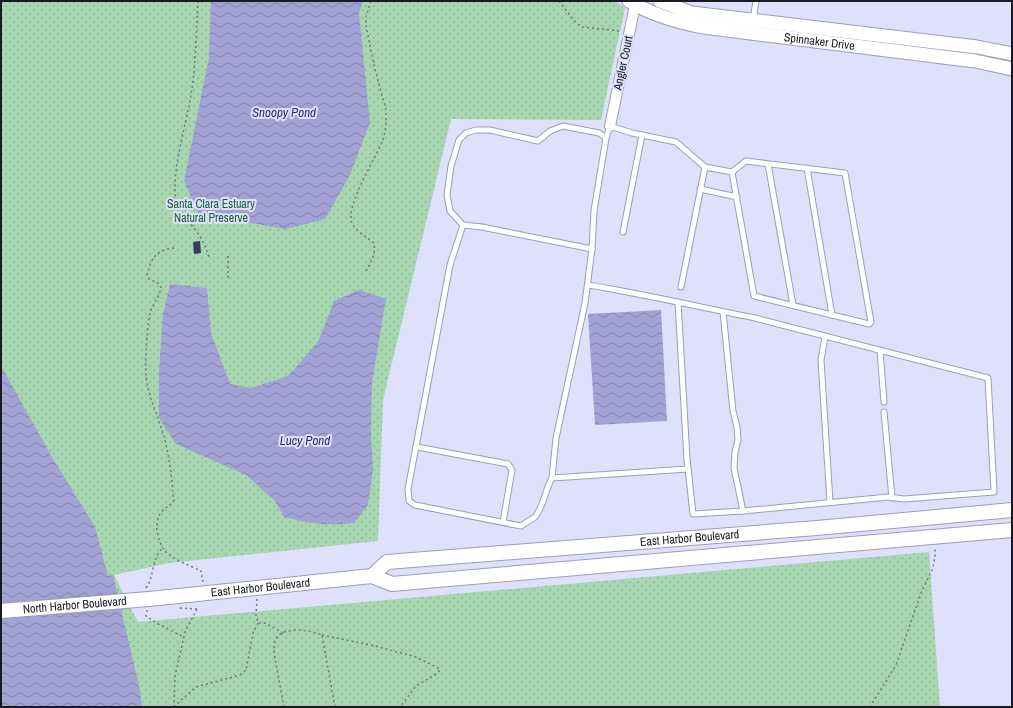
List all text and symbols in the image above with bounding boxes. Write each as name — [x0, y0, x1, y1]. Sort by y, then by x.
street label: Spinnaker Drive — [783, 29, 856, 54]
street label: Angler Court — [609, 34, 637, 93]
water label: Snoopy Pond — [252, 104, 316, 121]
park label: Santa Clara Estuary Natural Preserve — [167, 196, 255, 226]
water label: Lucy Pond — [280, 432, 330, 449]
street label: East Harbor Boulevard — [639, 526, 740, 550]
street label: East Harbor Boulevard — [210, 574, 311, 601]
street label: North Harbor Boulevard — [22, 593, 127, 617]

